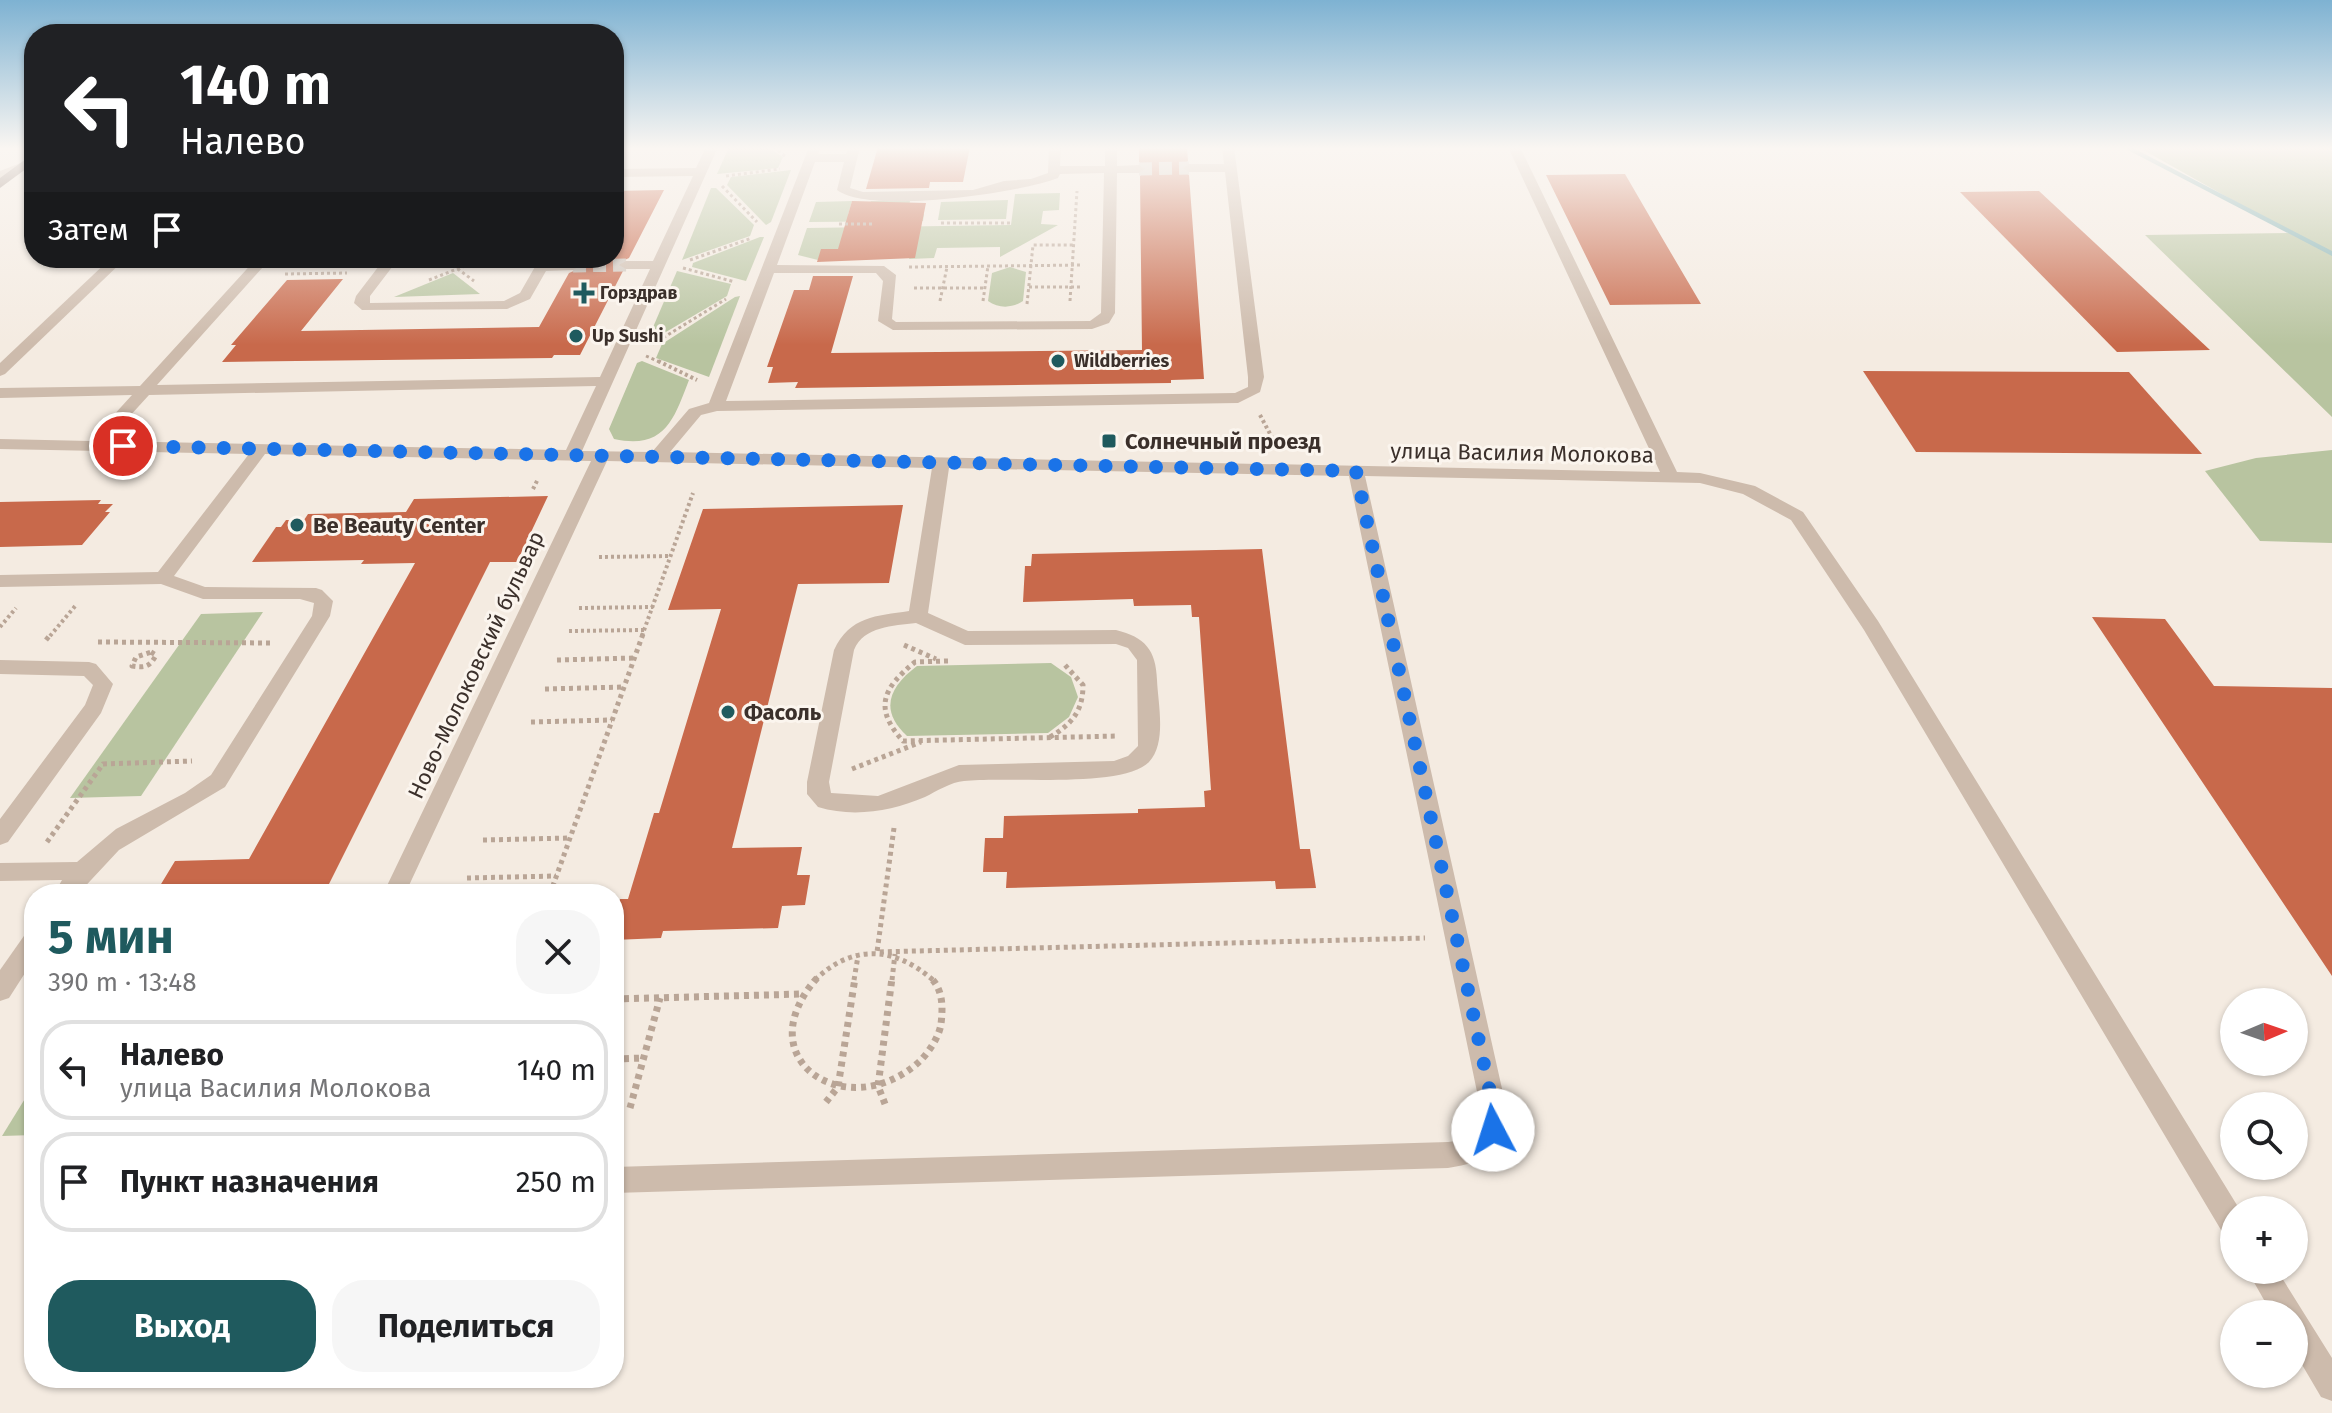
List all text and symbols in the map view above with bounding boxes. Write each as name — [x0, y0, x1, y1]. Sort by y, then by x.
text: 140 m — [180, 52, 331, 119]
icon: left — [48, 56, 152, 160]
text: Налево — [180, 120, 306, 164]
icon: arrive — [145, 208, 189, 252]
text: Затем — [48, 212, 129, 248]
place label: Горздрав — [600, 282, 677, 304]
marker: Горздрав — [575, 284, 593, 302]
place label: Up Sushi — [592, 325, 663, 347]
marker: Up Sushi — [567, 327, 585, 345]
place label: Wildberries — [1074, 350, 1170, 372]
marker: Wildberries — [1049, 352, 1067, 370]
pin — [89, 412, 157, 480]
icon: arrive — [101, 424, 145, 468]
place label: Солнечный проезд — [1125, 428, 1322, 455]
marker: Солнечный проезд — [1100, 432, 1118, 450]
street label: улица Василия Молокова — [1390, 437, 1654, 469]
place label: Be Beauty Center — [313, 512, 485, 539]
marker: Be Beauty Center — [288, 516, 306, 534]
street label: Ново-Молоковский бульвар — [402, 527, 550, 803]
place label: Фасоль — [744, 699, 822, 726]
marker: Фасоль — [719, 703, 737, 721]
text: 5 мин — [48, 908, 174, 966]
button: close — [516, 910, 600, 994]
text: 390 m · 13:48 — [48, 967, 197, 998]
north arrow — [2220, 988, 2308, 1076]
map controls — [2220, 988, 2308, 1388]
text: Налево — [120, 1037, 224, 1073]
icon: left — [52, 1048, 96, 1092]
text: 140 m — [517, 1052, 596, 1088]
text: улица Василия Молокова — [120, 1073, 431, 1104]
position arrow — [1451, 1088, 1535, 1172]
button: search — [2220, 1092, 2308, 1180]
icon: arrive — [52, 1160, 96, 1204]
text: Пункт назначения — [120, 1164, 379, 1200]
text: 250 m — [516, 1164, 596, 1200]
button: + — [2220, 1196, 2308, 1284]
button: Выход — [48, 1280, 316, 1372]
button: Поделиться — [332, 1280, 600, 1372]
button: − — [2220, 1300, 2308, 1388]

